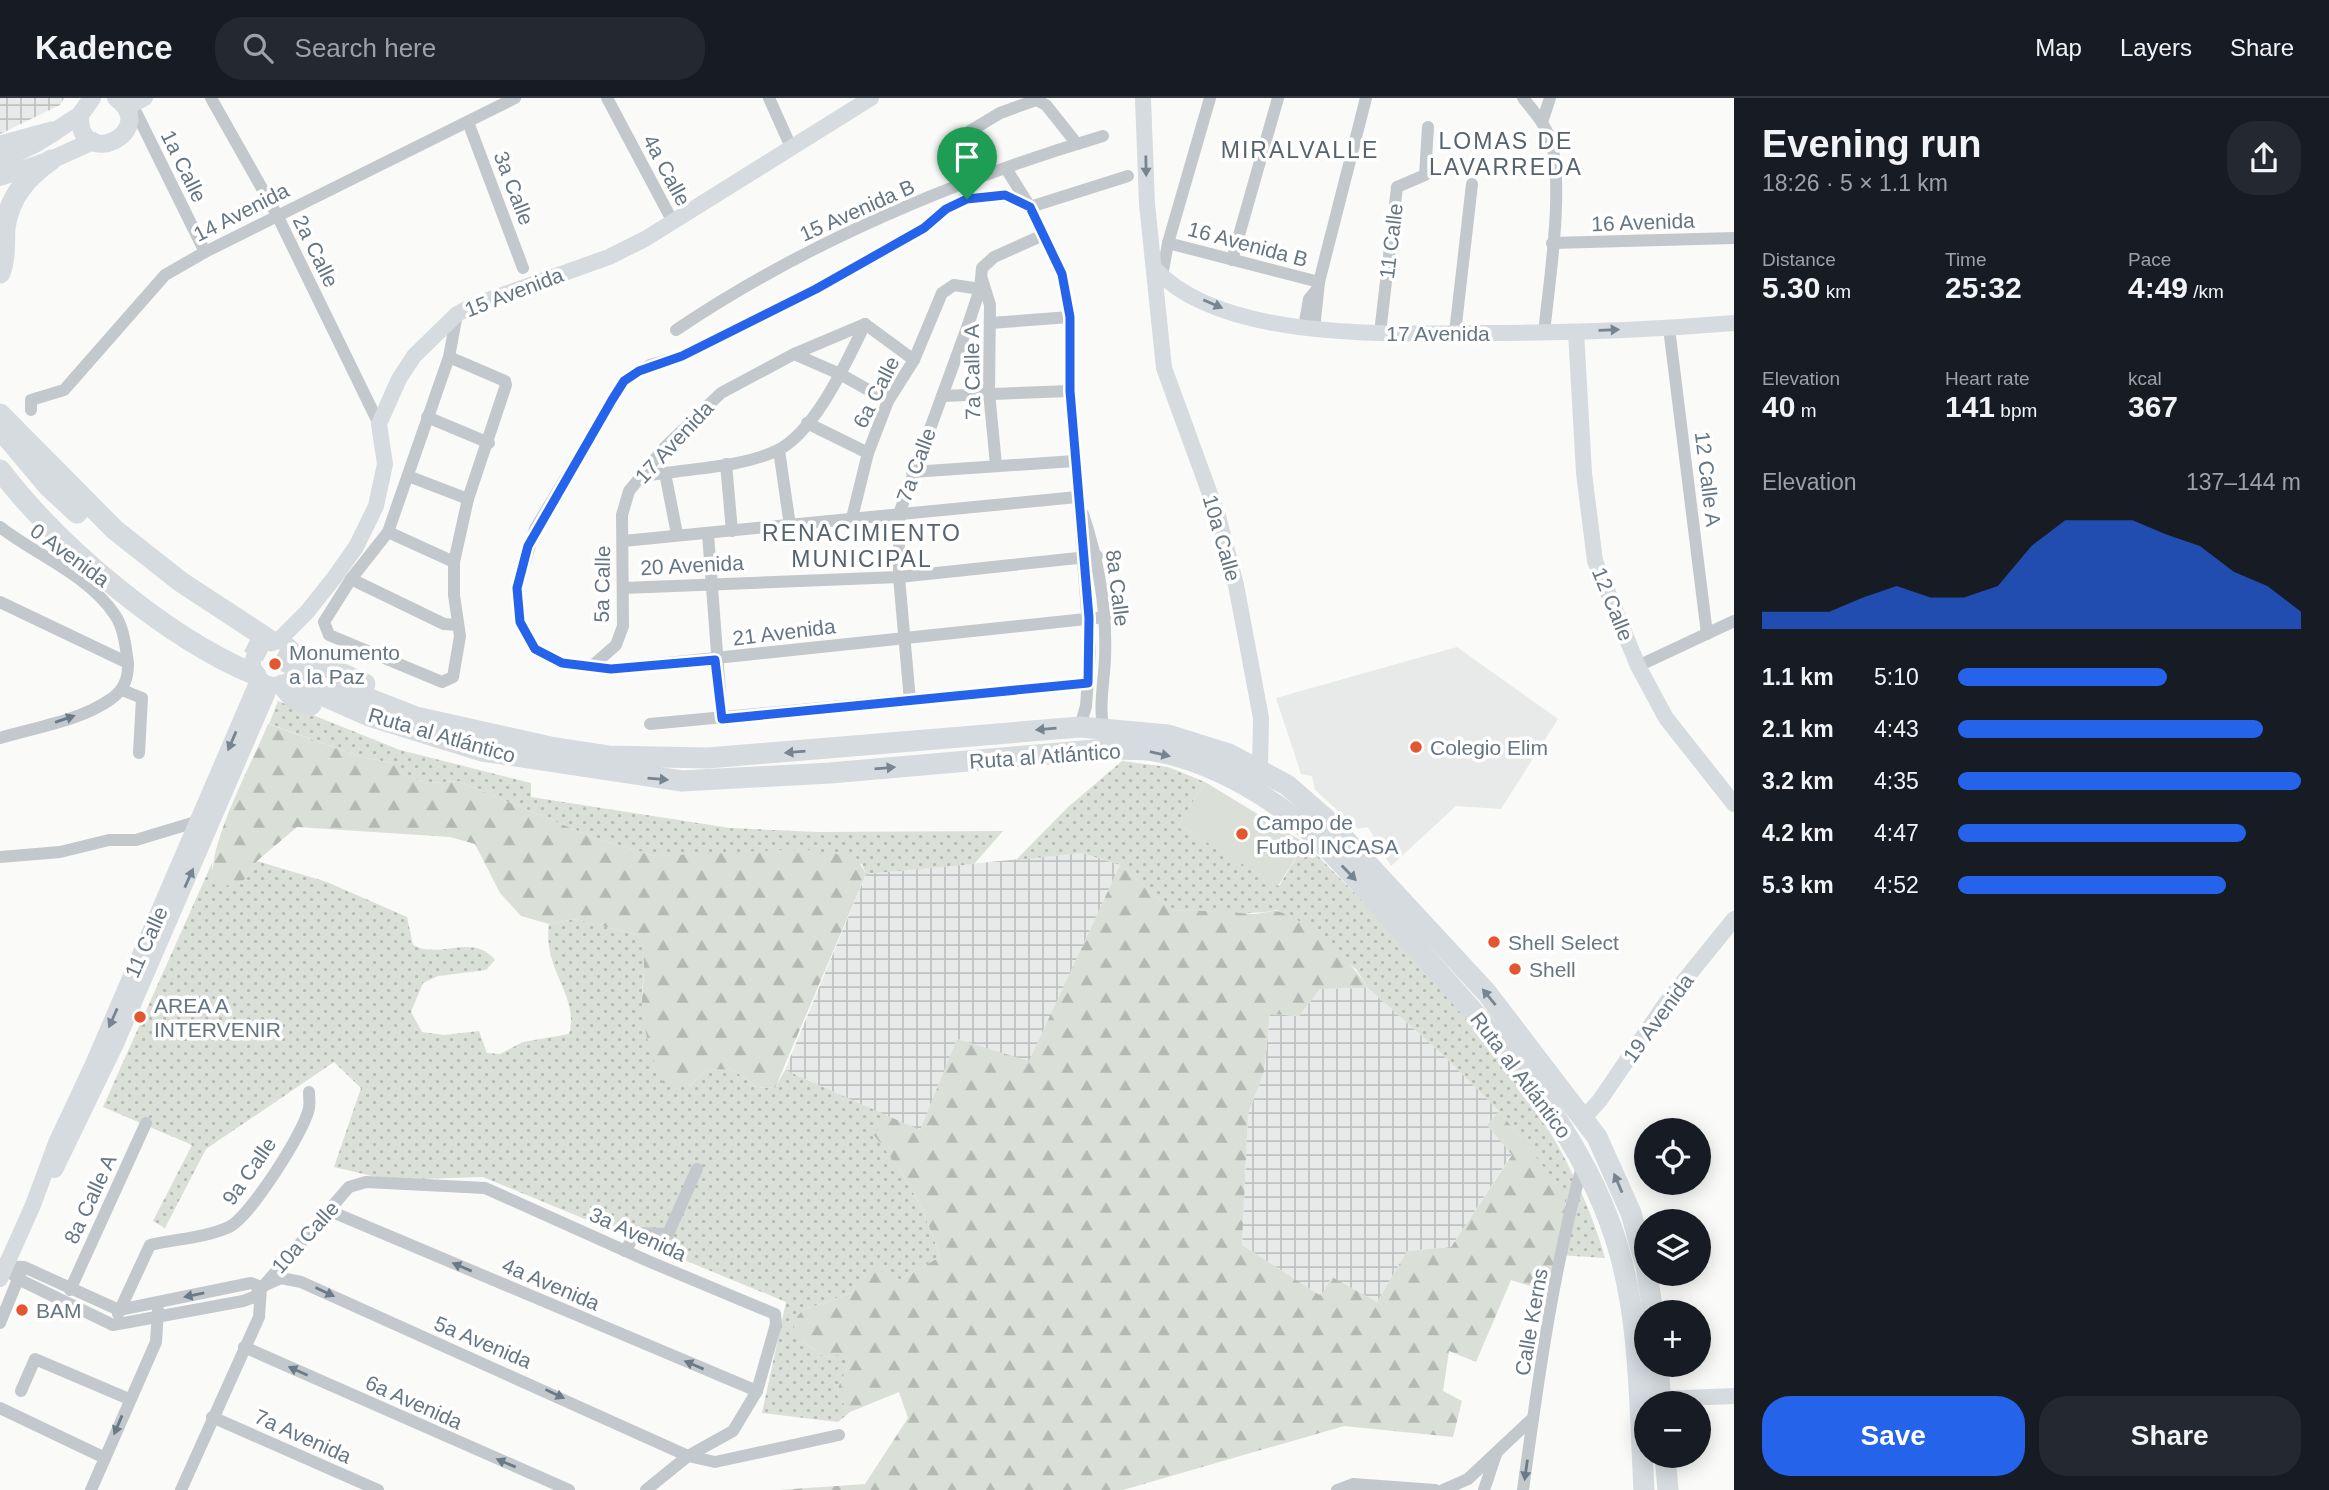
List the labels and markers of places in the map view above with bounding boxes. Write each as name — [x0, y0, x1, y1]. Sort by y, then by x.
pin — [937, 127, 997, 199]
place label: Monumento a la Paz — [289, 641, 400, 688]
marker: Monumento a la Paz — [267, 656, 283, 672]
place label: Colegio Elim — [1430, 736, 1548, 759]
marker: Colegio Elim — [1408, 739, 1424, 755]
place label: Campo de Futbol INCASA — [1256, 811, 1398, 858]
marker: Campo de Futbol INCASA — [1234, 826, 1250, 842]
place label: Shell Select — [1508, 931, 1619, 954]
marker: Shell Select — [1486, 934, 1502, 950]
place label: Shell — [1529, 958, 1576, 981]
marker: Shell — [1507, 961, 1523, 977]
place label: AREA A INTERVENIR — [154, 994, 281, 1041]
marker: AREA A INTERVENIR — [132, 1009, 148, 1025]
place label: BAM — [36, 1299, 82, 1322]
marker: BAM — [14, 1302, 30, 1318]

